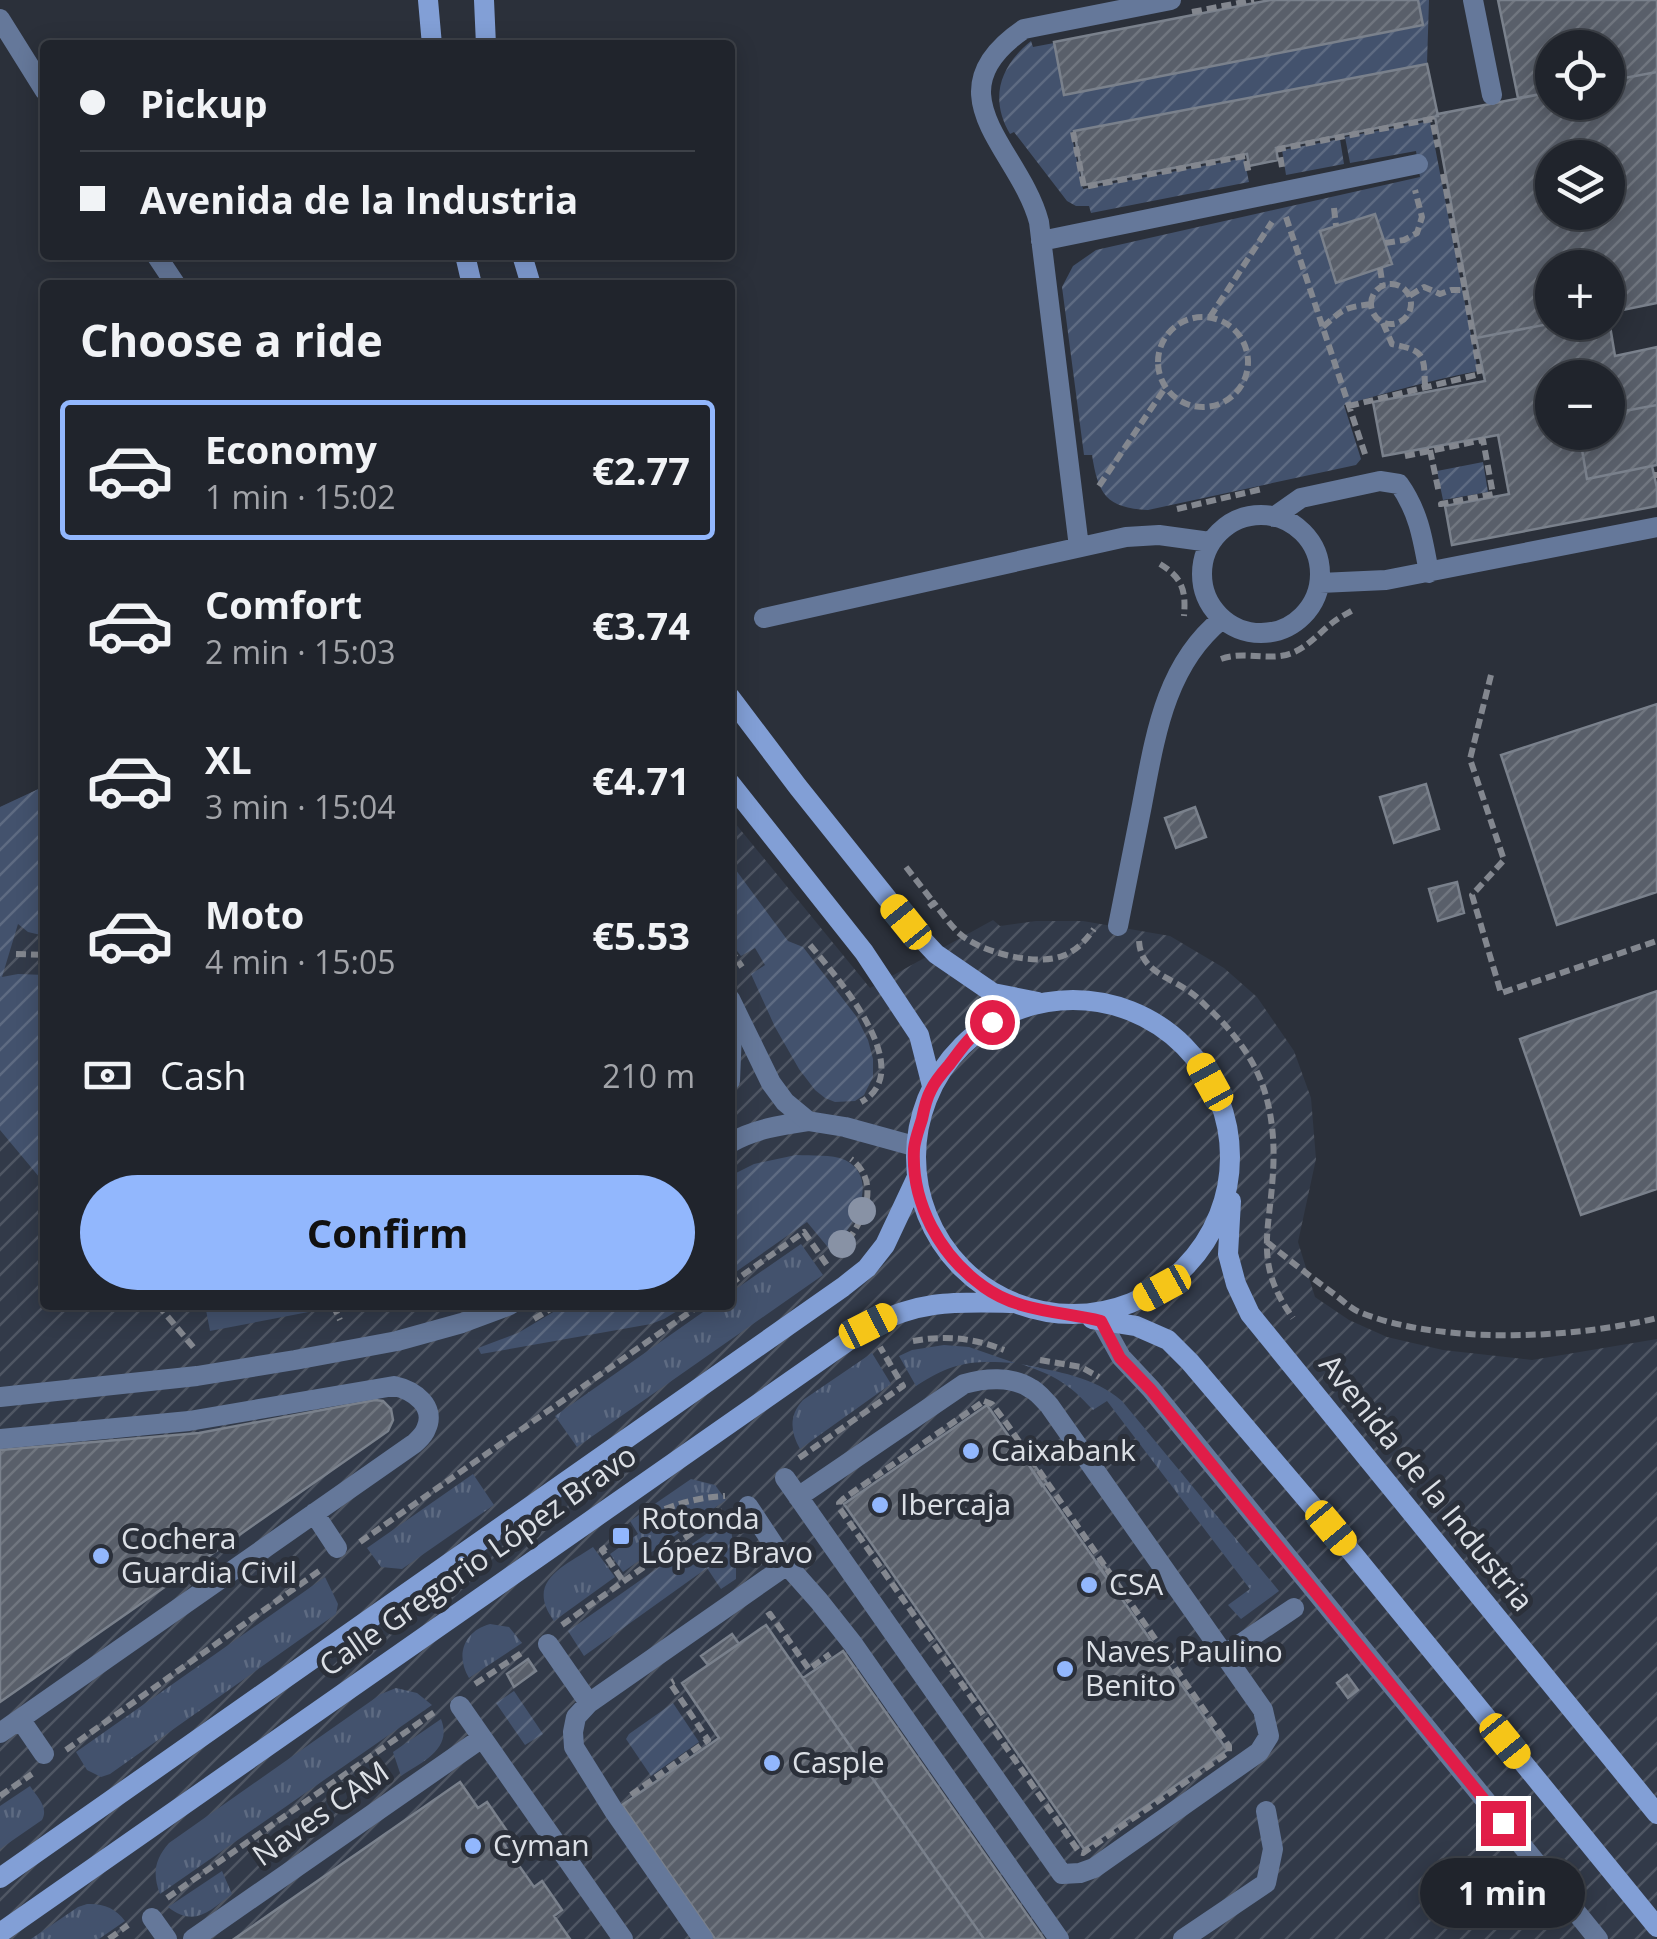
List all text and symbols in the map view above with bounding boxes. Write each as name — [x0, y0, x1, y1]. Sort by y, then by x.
map controls — [1535, 30, 1625, 450]
button: locate — [1535, 30, 1625, 120]
text: Pickup — [140, 77, 268, 129]
button: layers — [1535, 140, 1625, 230]
text: Avenida de la Industria — [140, 173, 578, 225]
button: + — [1535, 250, 1625, 340]
text: Choose a ride — [80, 309, 383, 370]
button: − — [1535, 360, 1625, 450]
text: Economy — [205, 423, 377, 475]
icon: car — [85, 425, 175, 515]
text: €2.77 — [592, 444, 690, 496]
text: 1 min · 15:02 — [205, 475, 396, 518]
text: Comfort — [205, 578, 362, 630]
icon: car — [85, 580, 175, 670]
text: €3.74 — [592, 599, 690, 651]
text: 2 min · 15:03 — [205, 630, 396, 673]
text: XL — [205, 733, 252, 785]
icon: car — [85, 735, 175, 825]
text: €4.71 — [592, 754, 690, 806]
text: 3 min · 15:04 — [205, 785, 396, 828]
text: Moto — [205, 888, 304, 940]
car — [875, 889, 937, 955]
icon: car — [85, 890, 175, 980]
text: €5.53 — [592, 909, 690, 961]
text: 4 min · 15:05 — [205, 940, 396, 983]
route start — [970, 1000, 1015, 1045]
icon: cash — [80, 1048, 135, 1103]
car — [1182, 1048, 1238, 1116]
text: Cash — [160, 1049, 246, 1101]
text: 210 m — [602, 1054, 695, 1097]
button: Confirm — [80, 1175, 695, 1290]
car — [1128, 1260, 1196, 1316]
car — [834, 1299, 902, 1353]
street label: Avenida de la Industria — [1311, 1345, 1544, 1619]
place label: Caixabank — [991, 1429, 1136, 1470]
street label: Calle Gregorio López Bravo — [310, 1434, 644, 1685]
marker: Caixabank — [960, 1440, 982, 1462]
place label: Ibercaja — [900, 1483, 1011, 1524]
marker: Ibercaja — [869, 1494, 891, 1516]
car — [1300, 1495, 1362, 1561]
place label: Rotonda López Bravo — [641, 1497, 813, 1572]
place label: Cochera Guardia Civil — [121, 1517, 297, 1592]
marker: Rotonda López Bravo — [610, 1525, 632, 1547]
marker: Cochera Guardia Civil — [90, 1545, 112, 1567]
place label: CSA — [1109, 1563, 1163, 1604]
marker: CSA — [1078, 1574, 1100, 1596]
place label: Naves Paulino Benito — [1085, 1630, 1283, 1705]
marker: Naves Paulino Benito — [1054, 1658, 1076, 1680]
car — [1474, 1708, 1536, 1774]
place label: Casple — [792, 1741, 885, 1782]
street label: Naves CAM — [244, 1751, 397, 1875]
marker: Casple — [761, 1752, 783, 1774]
route end — [1481, 1801, 1526, 1846]
place label: Cyman — [493, 1824, 590, 1865]
marker: Cyman — [462, 1835, 484, 1857]
callout: 1 min — [1420, 1858, 1586, 1928]
text: 1 min — [1458, 1871, 1547, 1914]

